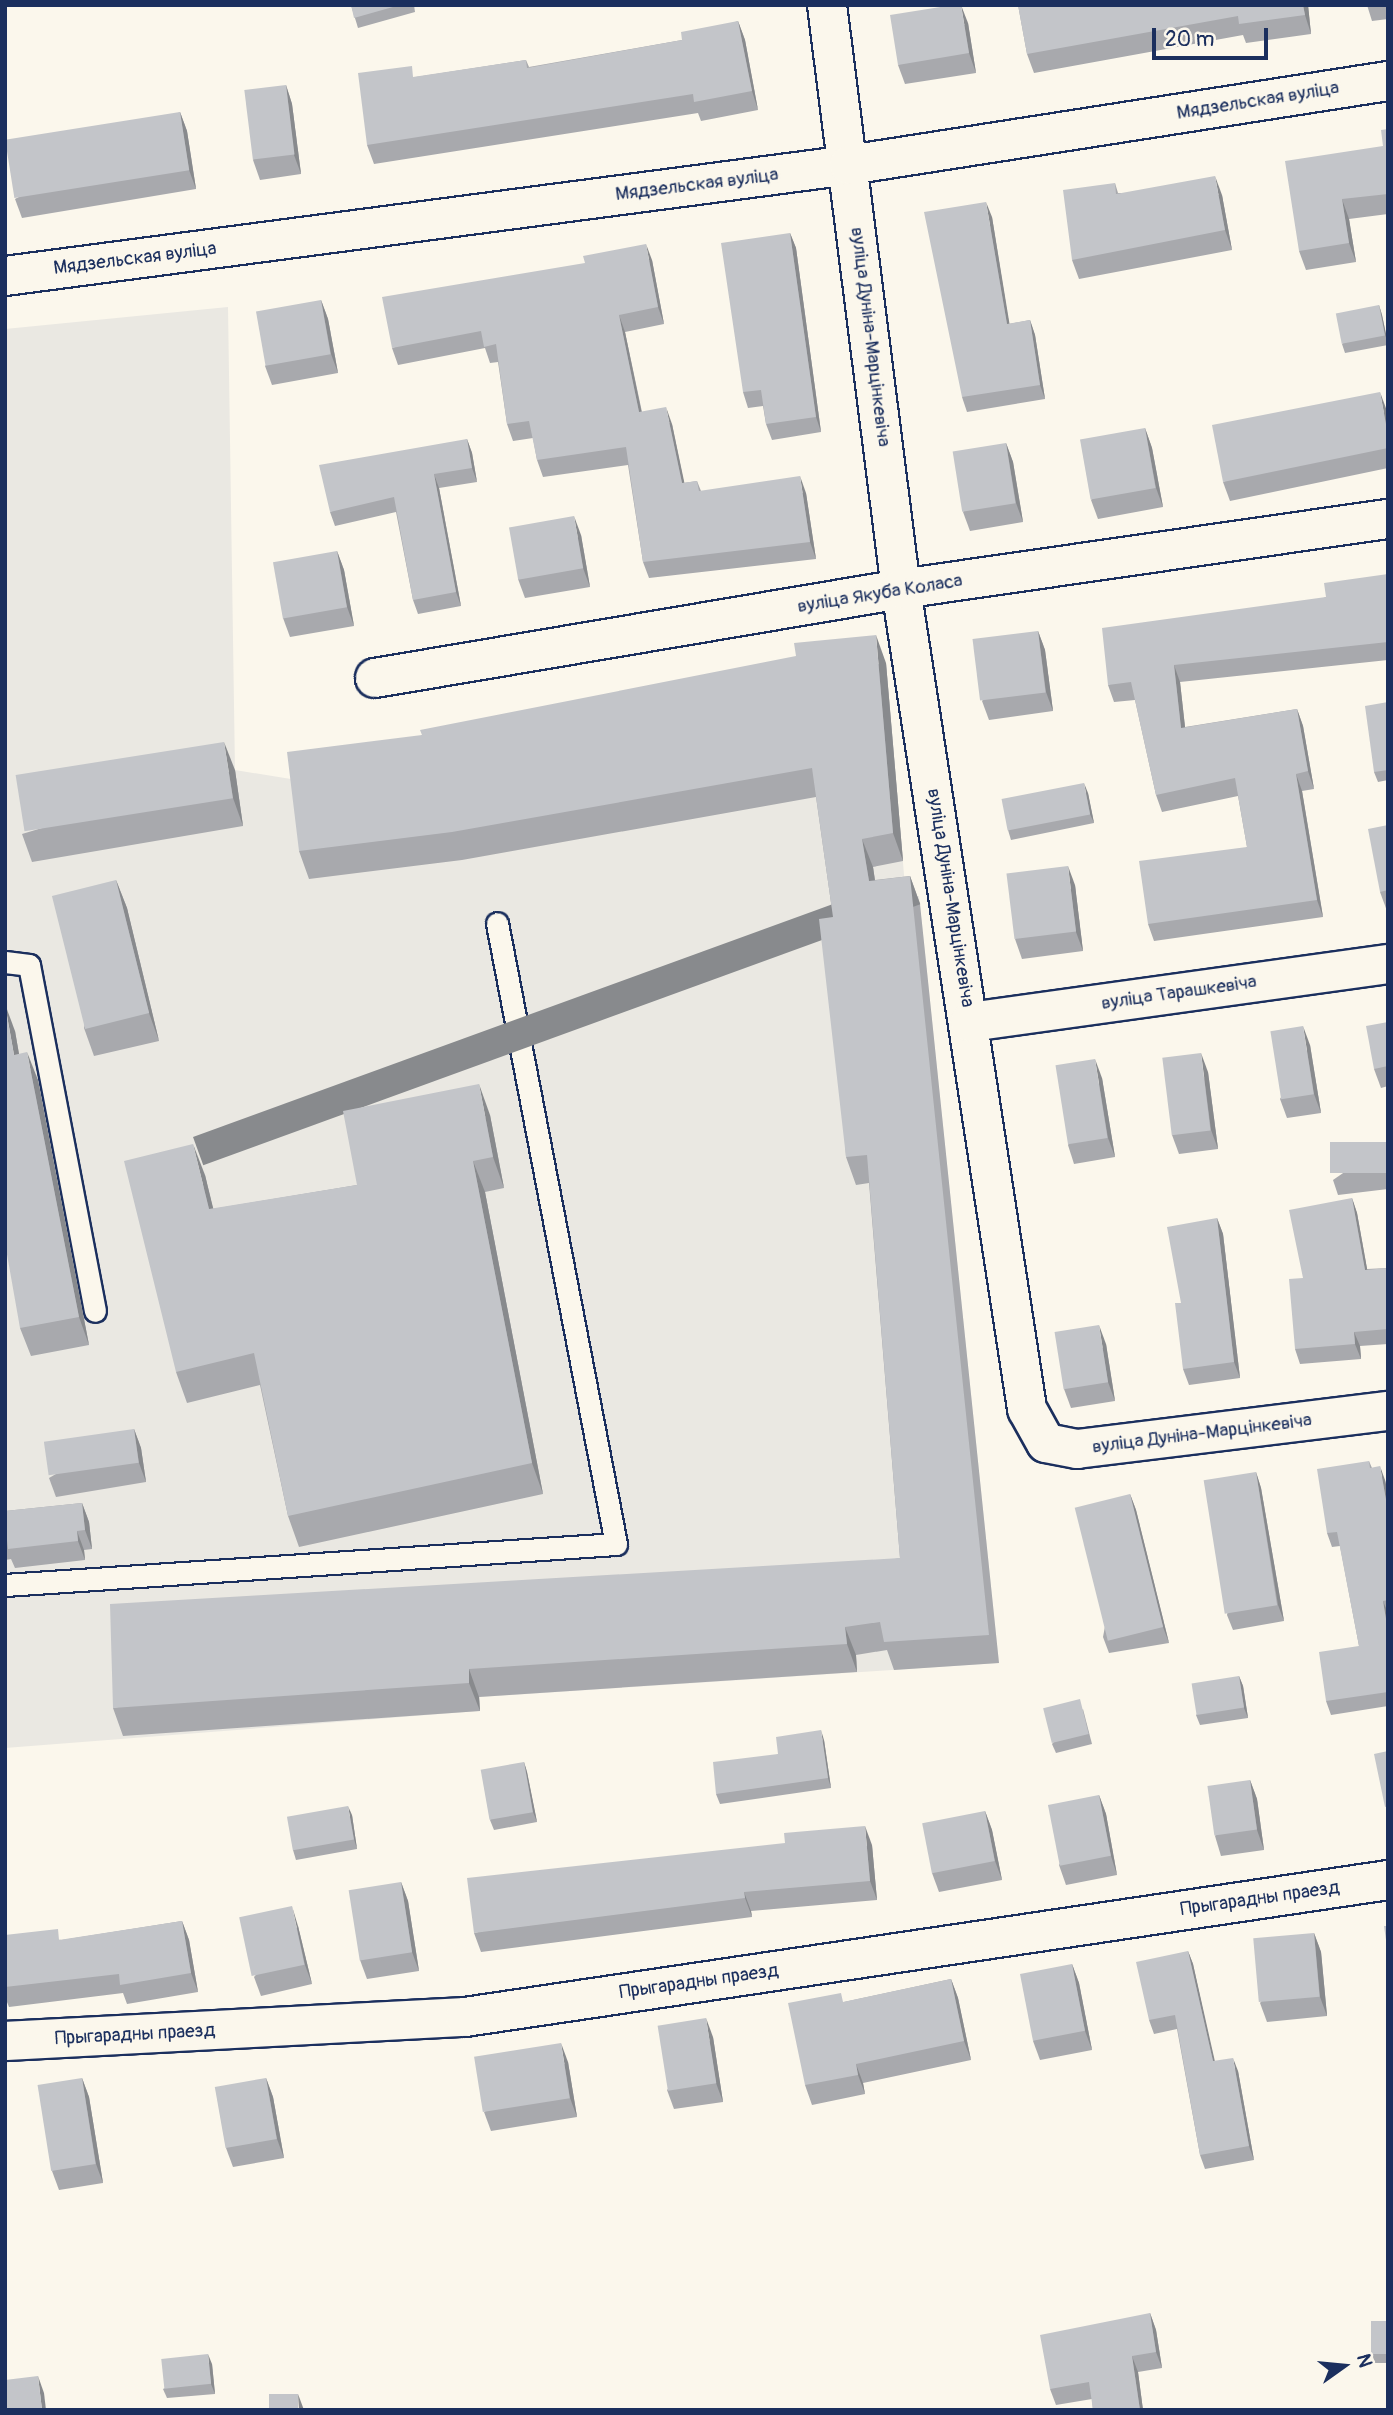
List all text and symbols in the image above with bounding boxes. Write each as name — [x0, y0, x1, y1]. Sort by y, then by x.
scale bar — [1155, 14, 1270, 58]
text: 20 m — [1165, 26, 1214, 53]
street label: Мядзельская вуліца — [1175, 77, 1341, 125]
street label: Мядзельская вуліца — [614, 164, 780, 206]
street label: вуліца Дуніна-Марцінкевіча — [845, 226, 895, 448]
street label: Мядзельская вуліца — [52, 238, 218, 280]
street label: вуліца Якуба Коласа — [796, 570, 964, 618]
street label: вуліца Дуніна-Марцінкевіча — [921, 787, 979, 1009]
street label: вуліца Тарашкевіча — [1100, 971, 1258, 1015]
street label: вуліца Дуніна-Марцінкевіча — [1091, 1409, 1313, 1459]
street label: Прыгарадны праезд — [1179, 1877, 1341, 1921]
street label: Прыгарадны праезд — [618, 1960, 780, 2004]
street label: Прыгарадны праезд — [54, 2019, 216, 2051]
north arrow — [1309, 2331, 1379, 2401]
text: N — [1351, 2351, 1378, 2370]

